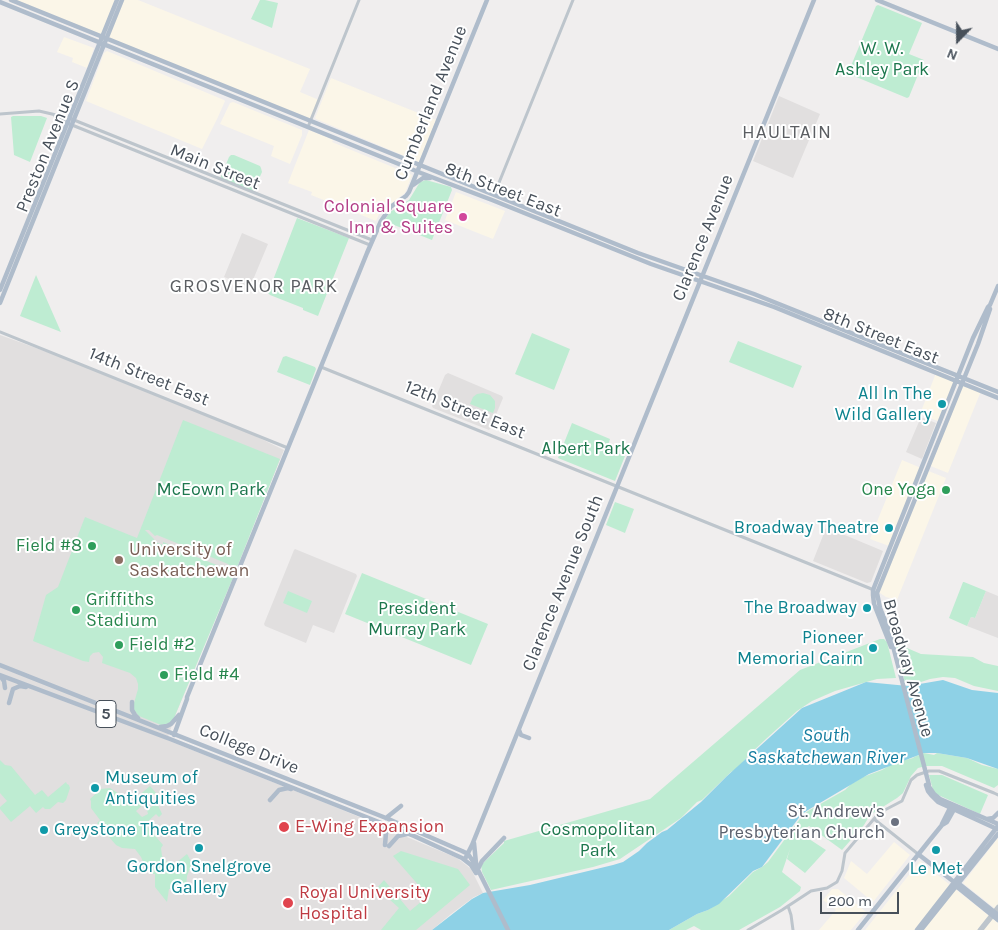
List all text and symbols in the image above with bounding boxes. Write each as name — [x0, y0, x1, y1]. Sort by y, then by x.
north arrow — [933, 15, 983, 65]
street label: Cumberland Avenue — [390, 22, 472, 184]
park label: W. W. Ashley Park — [835, 38, 929, 80]
text: N — [944, 45, 960, 64]
street label: Preston Avenue S — [12, 76, 84, 216]
district label: HAULTAIN — [741, 122, 833, 144]
street label: Main Street — [167, 139, 263, 195]
street label: 8th Street East — [442, 158, 564, 222]
street label: Clarence Avenue — [668, 172, 738, 304]
place label: Colonial Square Inn & Suites — [324, 196, 453, 238]
marker: Colonial Square Inn & Suites — [457, 211, 469, 223]
district label: GROSVENOR PARK — [168, 276, 340, 298]
street label: 8th Street East — [820, 303, 942, 369]
street label: 14th Street East — [86, 343, 212, 411]
street label: 12th Street East — [402, 376, 528, 444]
place label: All In The Wild Gallery — [835, 383, 932, 426]
marker: All In The Wild Gallery — [936, 398, 948, 410]
park label: Albert Park — [541, 438, 631, 460]
park label: McEown Park — [156, 479, 266, 501]
place label: One Yoga — [861, 479, 936, 501]
marker: One Yoga — [940, 484, 952, 496]
street label: Clarence Avenue South — [518, 492, 608, 674]
place label: Broadway Theatre — [734, 517, 879, 539]
marker: Broadway Theatre — [883, 522, 895, 534]
place label: Field #8 — [16, 535, 82, 557]
place label: University of Saskatchewan — [129, 539, 249, 582]
marker: Field #8 — [86, 540, 98, 552]
marker: University of Saskatchewan — [113, 554, 125, 566]
place label: Griffiths Stadium — [86, 589, 157, 632]
street label: Broadway Avenue — [878, 596, 938, 740]
place label: The Broadway — [744, 597, 857, 619]
park label: President Murray Park — [368, 598, 466, 640]
marker: The Broadway — [861, 602, 873, 614]
marker: Griffiths Stadium — [70, 604, 82, 616]
place label: Pioneer Memorial Cairn — [737, 627, 863, 670]
place label: Field #2 — [129, 634, 195, 656]
marker: Field #2 — [113, 639, 125, 651]
marker: Pioneer Memorial Cairn — [867, 642, 879, 654]
place label: Field #4 — [174, 664, 239, 686]
marker: Field #4 — [158, 669, 170, 681]
road number: 5 — [96, 701, 116, 728]
street label: College Drive — [196, 719, 302, 779]
water label: South Saskatchewan River — [747, 725, 905, 769]
place label: Museum of Antiquities — [105, 767, 198, 810]
marker: Museum of Antiquities — [89, 782, 101, 794]
place label: St. Andrew's Presbyterian Church — [718, 801, 885, 844]
place label: E-Wing Expansion — [295, 816, 444, 838]
marker: St. Andrew's Presbyterian Church — [889, 816, 901, 828]
place label: Greystone Theatre — [54, 819, 202, 841]
park label: Cosmopolitan Park — [540, 819, 656, 862]
marker: E-Wing Expansion — [277, 820, 291, 834]
marker: Greystone Theatre — [38, 824, 50, 836]
marker: Gordon Snelgrove Gallery — [193, 842, 205, 854]
marker: Le Met — [930, 844, 942, 856]
place label: Gordon Snelgrove Gallery — [127, 856, 271, 899]
place label: Le Met — [909, 858, 963, 880]
place label: Royal University Hospital — [299, 882, 430, 924]
scale bar — [823, 882, 902, 914]
text: 200 m — [828, 892, 872, 910]
marker: Royal University Hospital — [281, 896, 295, 910]

